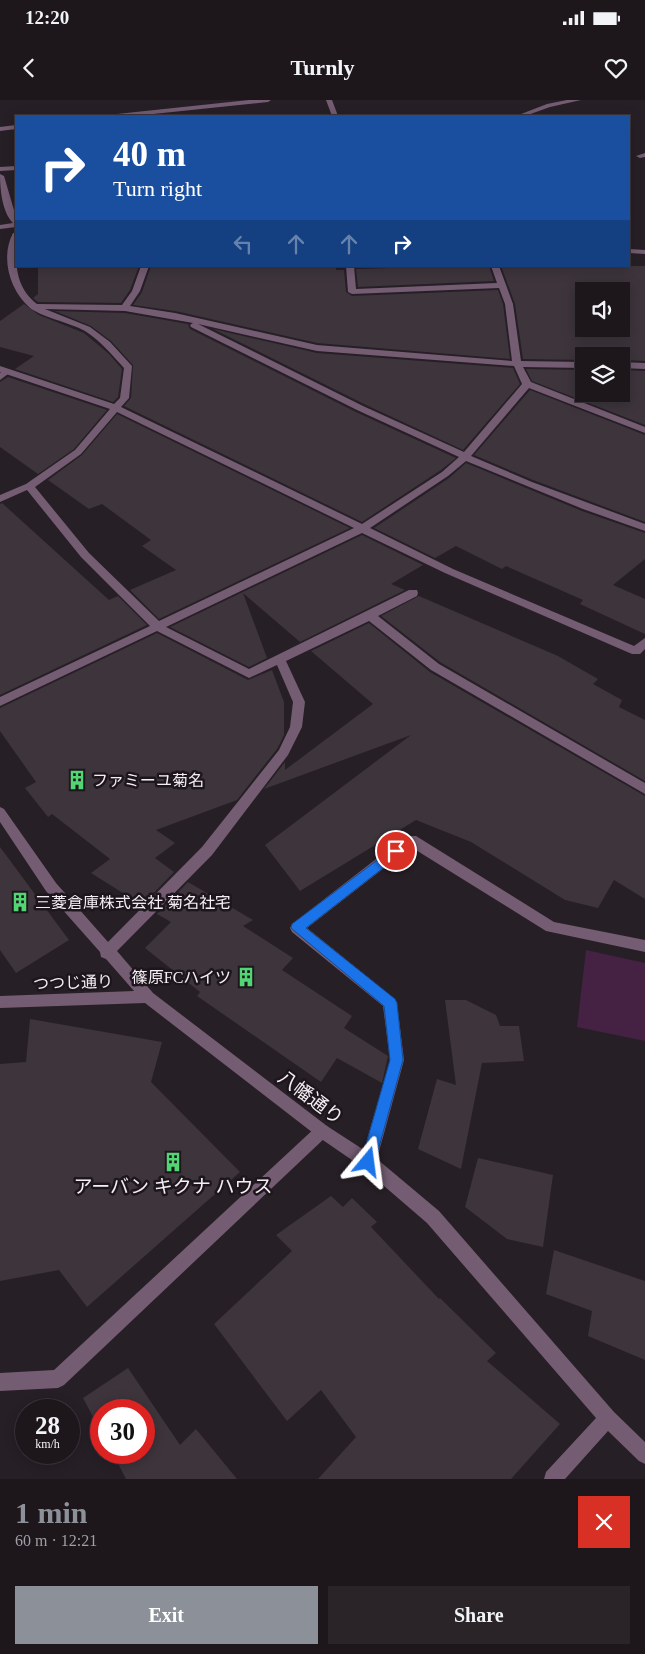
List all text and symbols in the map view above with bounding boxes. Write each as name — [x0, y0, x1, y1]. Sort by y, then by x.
text: 12:20 — [25, 7, 69, 28]
icon: back — [15, 54, 43, 82]
icon: heart — [602, 54, 630, 82]
text: Turnly — [290, 55, 355, 80]
icon: right — [30, 135, 95, 200]
text: 40 m — [113, 135, 186, 174]
text: Turn right — [113, 176, 202, 201]
icon: left — [229, 230, 257, 258]
icon: ahead — [282, 230, 310, 258]
icon: ahead — [335, 230, 363, 258]
icon: right — [388, 230, 416, 258]
map controls — [575, 282, 630, 402]
button: sound — [575, 282, 630, 337]
button: layers — [575, 347, 630, 402]
building icon: ファミーユ菊名 — [66, 769, 88, 791]
place label: ファミーユ菊名 — [92, 772, 204, 789]
pin — [375, 830, 417, 872]
icon: arrive — [382, 837, 410, 865]
building icon: 三菱倉庫株式会社 菊名社宅 — [9, 891, 31, 913]
place label: 三菱倉庫株式会社 菊名社宅 — [35, 894, 231, 911]
building icon: 篠原FCハイツ — [235, 966, 257, 988]
place label: 篠原FCハイツ — [132, 969, 231, 986]
street label: つつじ通り — [33, 973, 113, 992]
street label: 八幡通り — [274, 1066, 347, 1129]
position arrow — [341, 1135, 393, 1187]
building icon: アーバン キクナ ハウス — [162, 1151, 184, 1173]
place label: アーバン キクナ ハウス — [73, 1176, 273, 1197]
speed limit sign: 30 — [90, 1399, 155, 1464]
text: 28 — [35, 1412, 60, 1439]
text: km/h — [35, 1437, 60, 1451]
text: 1 min — [15, 1496, 88, 1529]
button: close — [578, 1496, 630, 1548]
text: 60 m · 12:21 — [15, 1532, 97, 1549]
button: Exit — [15, 1586, 318, 1644]
button: Share — [328, 1586, 630, 1644]

